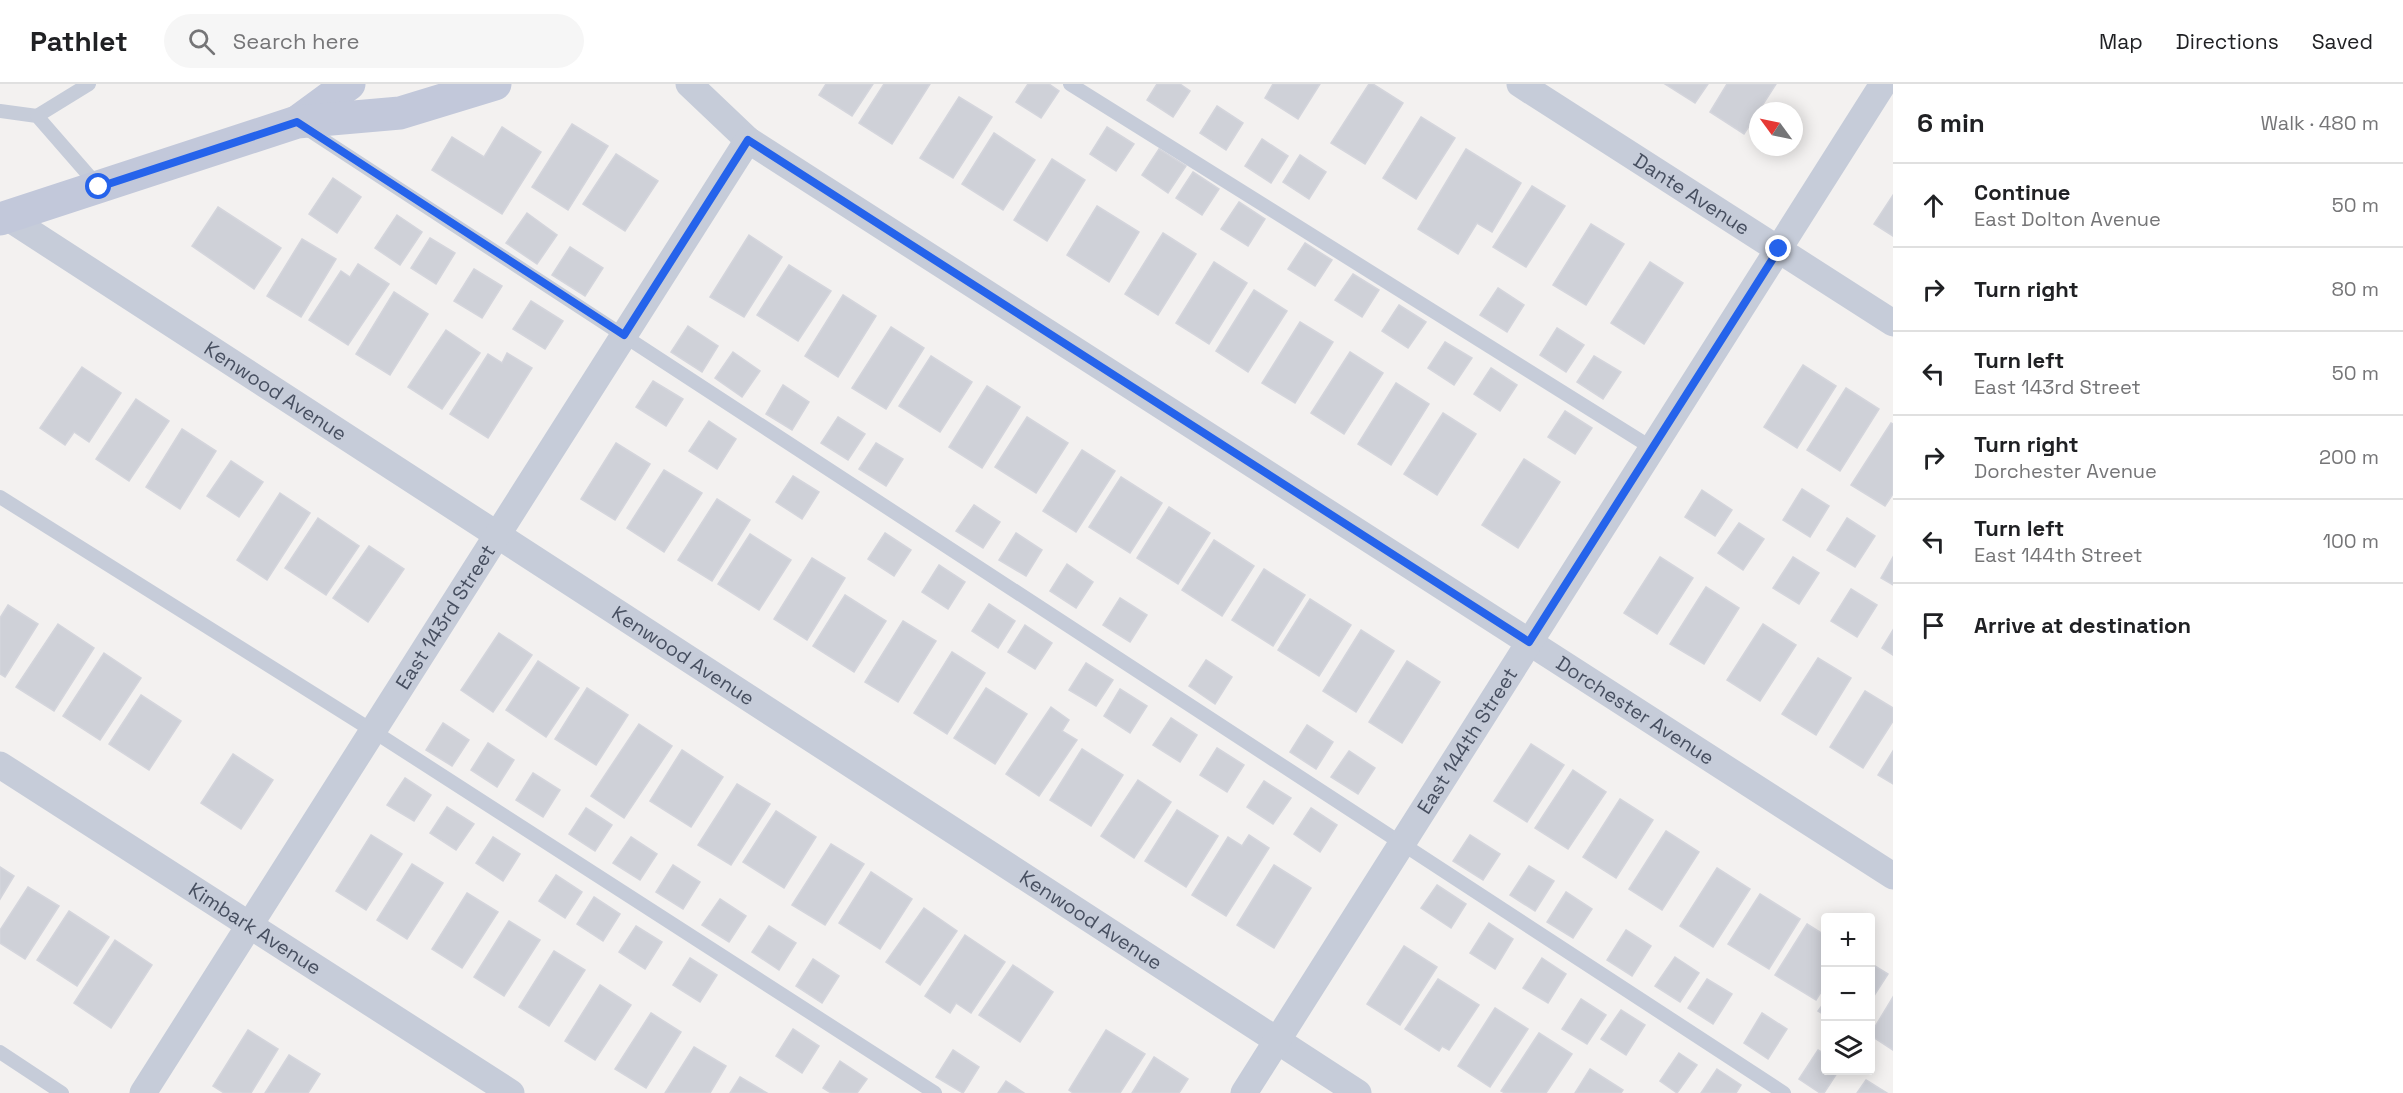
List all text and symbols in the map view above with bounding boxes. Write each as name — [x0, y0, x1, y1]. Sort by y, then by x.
search box — [164, 14, 584, 68]
text: Pathlet — [30, 23, 128, 59]
icon: search — [185, 25, 218, 58]
text: Search here — [233, 27, 360, 55]
text: Map — [2099, 28, 2143, 55]
text: Directions — [2176, 28, 2279, 55]
text: Saved — [2312, 28, 2373, 55]
north arrow — [1749, 102, 1803, 156]
text: 6 min — [1917, 106, 1985, 140]
text: Walk · 480 m — [2260, 110, 2379, 136]
street label: Dante Avenue — [1629, 147, 1755, 241]
route start — [85, 173, 111, 199]
text: Continue — [1974, 178, 2070, 206]
icon: ahead — [1917, 189, 1950, 222]
text: 50 m — [2332, 192, 2379, 218]
text: East Dolton Avenue — [1974, 206, 2161, 232]
route end — [1765, 235, 1791, 261]
icon: right — [1917, 273, 1950, 306]
text: Turn right — [1974, 275, 2079, 303]
text: 80 m — [2331, 276, 2379, 302]
street label: Kenwood Avenue — [199, 335, 352, 447]
text: Turn left — [1974, 346, 2064, 374]
icon: left — [1917, 357, 1950, 390]
text: 50 m — [2332, 360, 2379, 386]
text: East 143rd Street — [1974, 374, 2141, 400]
text: Turn right — [1974, 430, 2079, 458]
icon: right — [1917, 441, 1950, 474]
text: 200 m — [2319, 444, 2379, 470]
text: Dorchester Avenue — [1974, 458, 2157, 484]
text: Turn left — [1974, 514, 2064, 542]
icon: left — [1917, 525, 1950, 558]
text: 100 m — [2323, 528, 2379, 554]
street label: East 143rd Street — [390, 540, 501, 694]
text: East 144th Street — [1974, 542, 2142, 568]
street label: Kenwood Avenue — [607, 600, 759, 711]
icon: arrive — [1917, 609, 1950, 642]
text: Arrive at destination — [1974, 611, 2191, 639]
street label: Dorchester Avenue — [1551, 650, 1719, 771]
street label: East 144th Street — [1411, 663, 1523, 819]
street label: Kenwood Avenue — [1015, 864, 1167, 976]
street label: Kimbark Avenue — [184, 877, 326, 981]
map controls — [1821, 913, 1875, 1075]
button: + — [1821, 913, 1875, 967]
button: − — [1821, 967, 1875, 1021]
button: layers — [1821, 1021, 1875, 1075]

